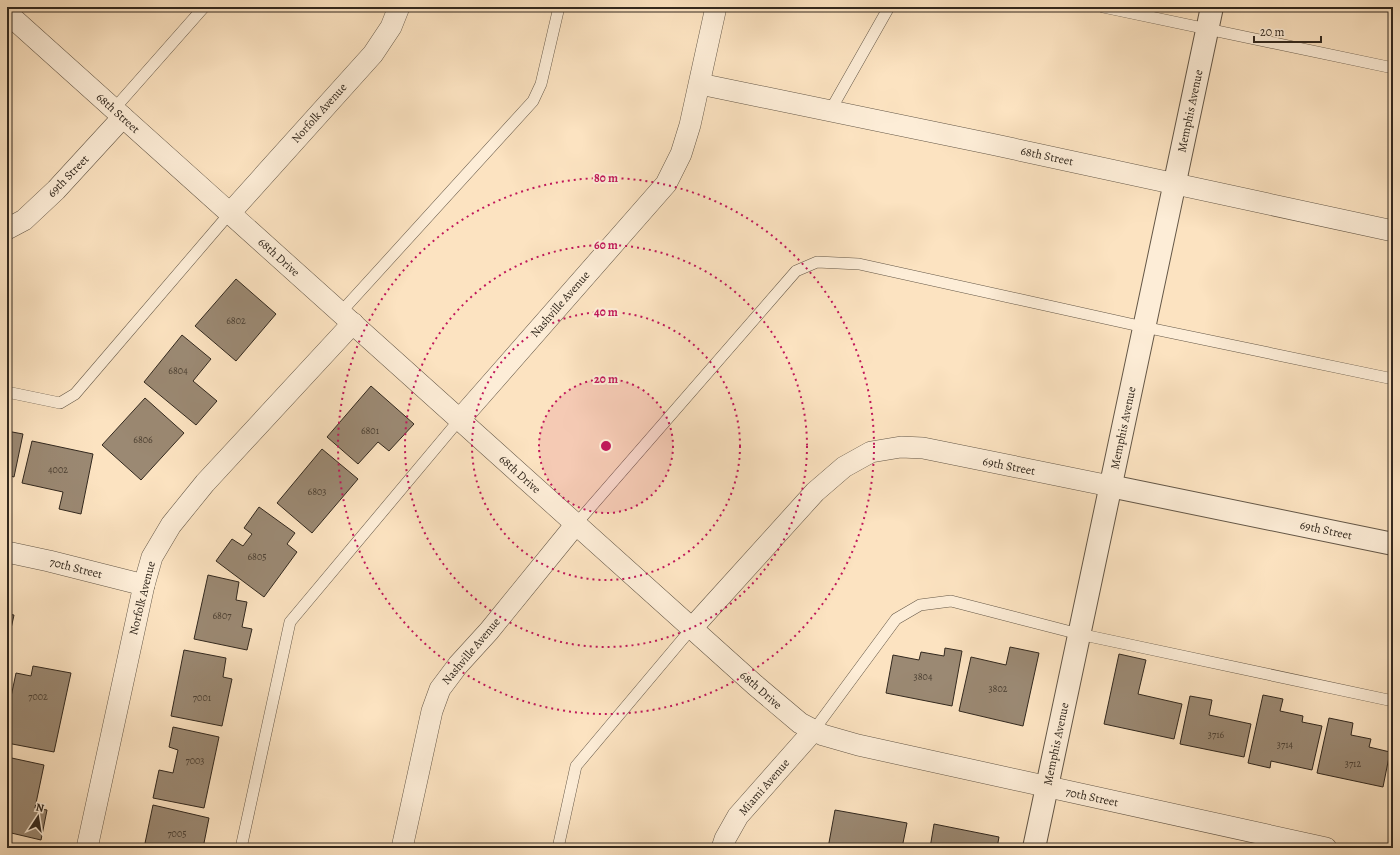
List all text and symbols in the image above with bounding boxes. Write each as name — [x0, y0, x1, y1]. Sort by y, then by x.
scale bar — [1254, 18, 1321, 44]
text: 20 m — [1260, 24, 1284, 40]
street label: Memphis Avenue — [1173, 68, 1207, 154]
street label: Norfolk Avenue — [288, 80, 350, 146]
street label: 68th Street — [93, 89, 143, 137]
street label: 68th Street — [1019, 143, 1075, 169]
street label: 69th Street — [44, 151, 92, 201]
text: 80 m — [594, 170, 618, 186]
street label: 68th Drive — [255, 234, 303, 280]
text: 60 m — [594, 237, 618, 253]
street label: Nashville Avenue — [527, 267, 593, 341]
text: 40 m — [594, 304, 618, 320]
house number: 6802 — [226, 314, 246, 327]
house number: 6804 — [168, 364, 188, 377]
text: 20 m — [594, 371, 618, 387]
street label: Memphis Avenue — [1106, 385, 1140, 471]
house number: 6801 — [361, 424, 380, 437]
house number: 6806 — [133, 433, 153, 446]
centre of rings — [599, 439, 613, 453]
street label: 68th Drive — [496, 451, 544, 497]
street label: 69th Street — [981, 453, 1037, 479]
house number: 4002 — [48, 463, 68, 476]
house number: 6803 — [308, 485, 326, 498]
street label: 69th Street — [1298, 517, 1354, 543]
house number: 6805 — [247, 550, 267, 563]
street label: 70th Street — [48, 554, 104, 582]
street label: Norfolk Avenue — [125, 559, 159, 637]
house number: 6807 — [213, 609, 232, 622]
street label: Nashville Avenue — [438, 614, 504, 688]
street label: 68th Drive — [736, 667, 786, 713]
house number: 3804 — [914, 670, 933, 683]
house number: 3802 — [988, 682, 1008, 695]
house number: 7002 — [28, 690, 48, 703]
house number: 7001 — [193, 691, 212, 704]
street label: Memphis Avenue — [1039, 701, 1073, 787]
house number: 3716 — [1208, 728, 1225, 741]
house number: 3714 — [1277, 738, 1294, 751]
house number: 7003 — [185, 754, 205, 767]
street label: Miami Avenue — [735, 755, 793, 819]
house number: 3712 — [1345, 757, 1362, 770]
street label: 70th Street — [1064, 784, 1120, 810]
north arrow — [18, 797, 58, 837]
text: N — [34, 800, 45, 816]
house number: 7005 — [167, 827, 187, 840]

